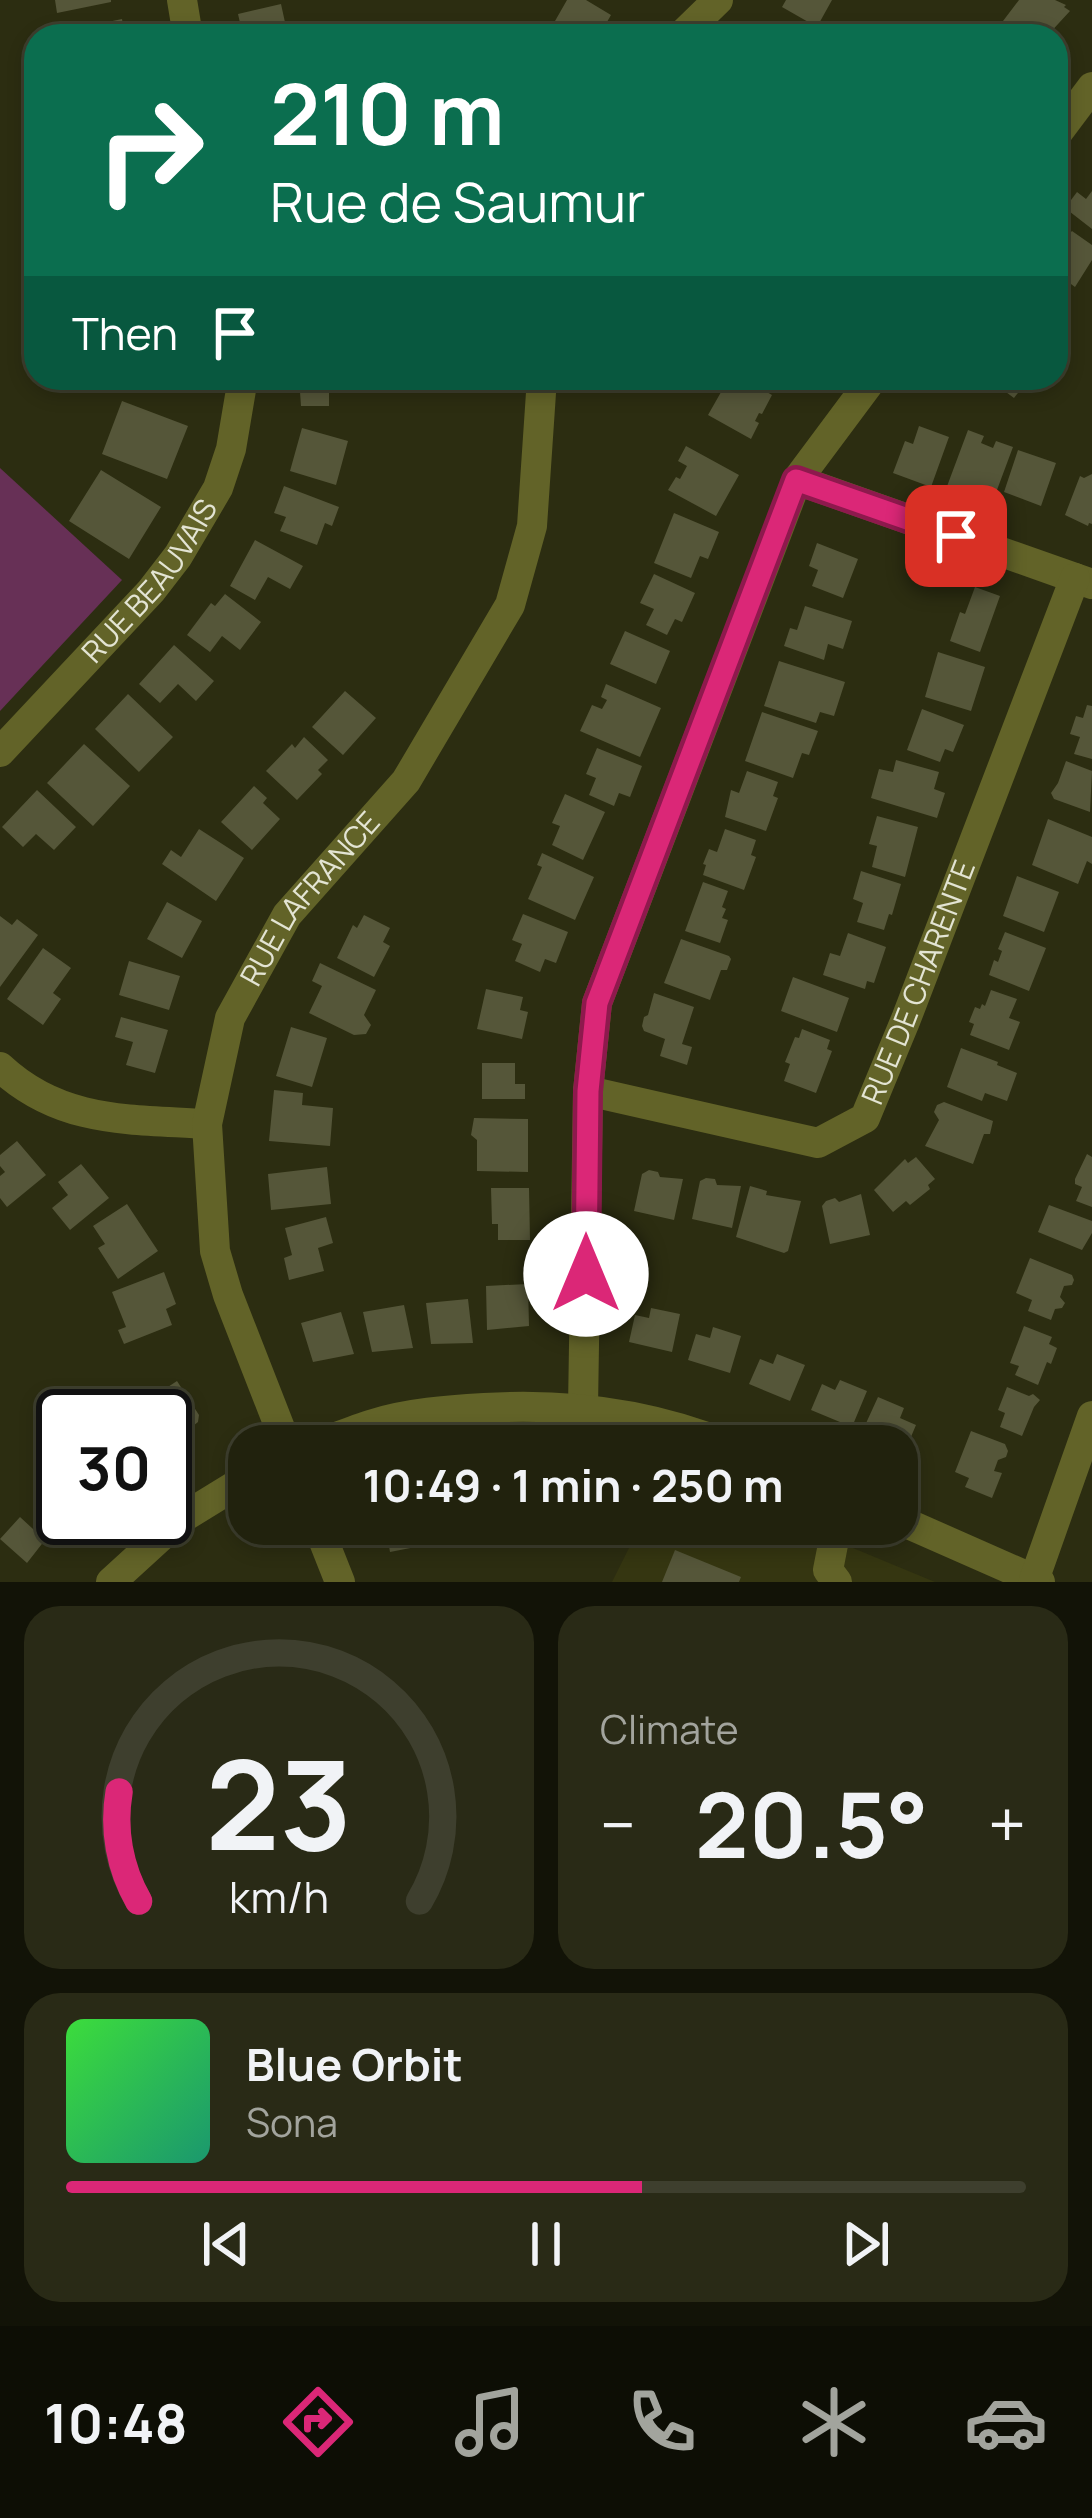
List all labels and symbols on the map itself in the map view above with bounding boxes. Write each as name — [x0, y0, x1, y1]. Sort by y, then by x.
pin — [905, 485, 1007, 587]
street label: RUE BEAUVAIS — [72, 491, 226, 671]
street label: RUE LAFRANCE — [230, 802, 388, 993]
street label: RUE DE CHARENTE — [851, 854, 984, 1110]
position arrow — [523, 1211, 649, 1337]
speed limit sign: 30 — [36, 1389, 192, 1545]

